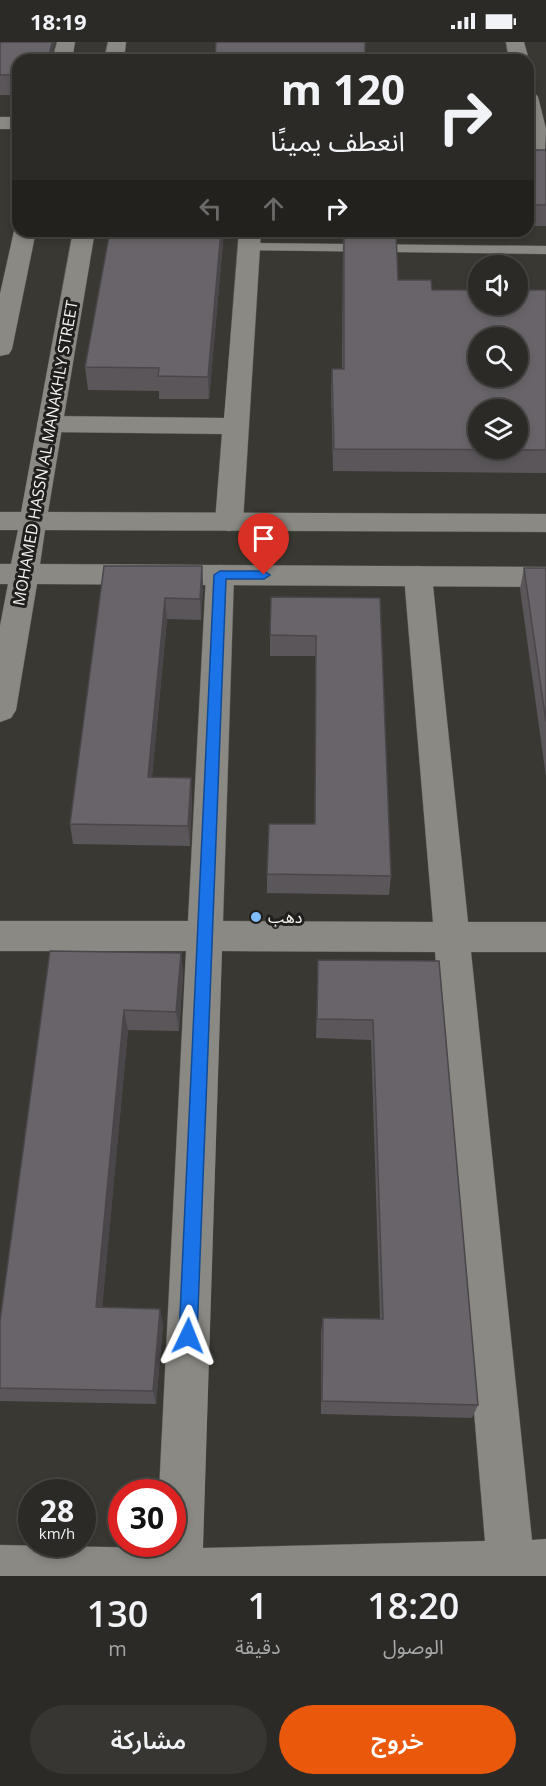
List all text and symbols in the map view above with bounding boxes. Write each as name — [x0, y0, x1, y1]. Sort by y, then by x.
text: 18:19 — [30, 6, 87, 36]
text: 120 m — [281, 60, 405, 117]
icon: right — [426, 78, 504, 156]
text: انعطف يمينًا — [271, 122, 405, 159]
icon: left — [194, 192, 227, 225]
icon: ahead — [257, 192, 290, 225]
icon: right — [320, 192, 353, 225]
map controls — [468, 255, 528, 459]
button: sound — [468, 255, 528, 315]
street label: MOHAMED HASSN AL MANAKHLY STREET — [7, 298, 83, 607]
button: search — [468, 327, 528, 387]
button: layers — [468, 399, 528, 459]
pin — [238, 513, 289, 575]
icon: arrive — [247, 522, 280, 555]
place label: دهب — [268, 906, 302, 928]
marker: دهب — [249, 910, 263, 924]
position arrow — [156, 1304, 220, 1368]
speed limit sign: 30 — [108, 1479, 186, 1557]
text: 28 — [40, 1490, 74, 1531]
text: km/h — [39, 1523, 75, 1543]
text: 1 — [248, 1581, 268, 1630]
text: 18:20 — [367, 1581, 459, 1630]
text: 130 — [87, 1589, 148, 1638]
text: دقيقة — [235, 1633, 281, 1660]
text: الوصول — [383, 1633, 444, 1660]
text: m — [108, 1635, 127, 1662]
button: مشاركة — [30, 1705, 267, 1774]
button: خروج — [279, 1705, 516, 1774]

